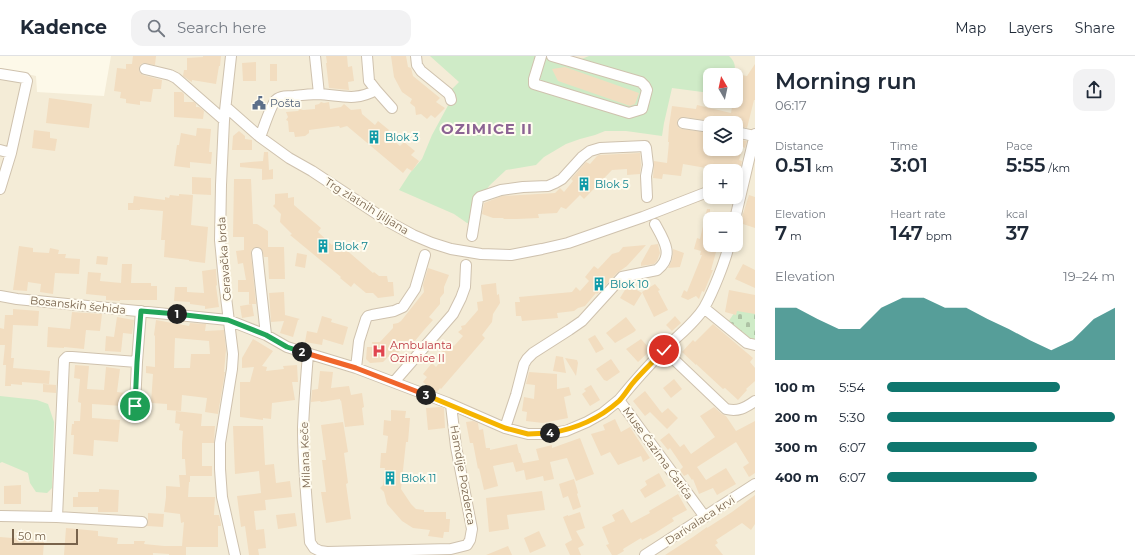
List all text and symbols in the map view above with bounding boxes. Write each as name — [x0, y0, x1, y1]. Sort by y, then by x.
search box — [131, 10, 411, 46]
text: Kadence — [20, 16, 107, 39]
icon: search — [145, 17, 167, 39]
text: Search here — [177, 18, 266, 37]
text: Map — [955, 19, 986, 37]
text: Layers — [1008, 19, 1053, 37]
text: Share — [1075, 19, 1115, 37]
north arrow — [703, 68, 743, 108]
map controls — [703, 68, 743, 252]
text: Morning run — [775, 68, 916, 95]
button: share — [1073, 69, 1115, 111]
public building icon: Pošta — [251, 95, 267, 111]
place label: Pošta — [270, 96, 301, 110]
text: 06:17 — [775, 97, 807, 113]
button: layers — [703, 116, 743, 156]
district label: OZIMICE II — [441, 119, 533, 138]
building icon: Blok 3 — [366, 129, 382, 145]
place label: Blok 3 — [385, 130, 419, 144]
text: Distance — [775, 139, 823, 153]
text: Time — [890, 139, 918, 153]
text: Pace — [1006, 139, 1033, 153]
text: 0.51 — [775, 153, 812, 177]
text: 3:01 — [890, 153, 928, 177]
text: 5:55 — [1006, 153, 1045, 177]
text: km — [812, 161, 833, 175]
text: /km — [1045, 161, 1070, 175]
button: + — [703, 164, 743, 204]
street label: Trg zlatnih ljiljana — [322, 175, 412, 237]
building icon: Blok 5 — [576, 176, 592, 192]
place label: Blok 5 — [595, 177, 629, 191]
text: Elevation — [775, 207, 826, 221]
text: Heart rate — [890, 207, 946, 221]
text: kcal — [1006, 207, 1028, 221]
button: − — [703, 212, 743, 252]
street label: Ceravačka brda — [214, 216, 234, 302]
text: 7 — [775, 221, 787, 245]
text: 147 — [890, 221, 923, 245]
text: 37 — [1006, 221, 1029, 245]
text: m — [787, 229, 802, 243]
text: bpm — [923, 229, 952, 243]
building icon: Blok 7 — [315, 238, 331, 254]
place label: Blok 7 — [334, 239, 368, 253]
text: Elevation — [775, 268, 835, 284]
text: 19–24 m — [1063, 268, 1115, 284]
building icon: Blok 10 — [591, 276, 607, 292]
place label: Blok 10 — [610, 277, 649, 291]
street label: Bosanskih šehida — [30, 293, 126, 317]
pin: 1 — [167, 304, 187, 324]
text: 1 — [175, 307, 179, 321]
pin — [647, 333, 681, 367]
place label: Ambulanta Ozimice II — [390, 338, 452, 365]
icon: check — [653, 339, 675, 361]
pin: 2 — [292, 342, 312, 362]
hospital icon: Ambulanta Ozimice II — [371, 343, 387, 359]
text: 2 — [299, 345, 305, 359]
text: 100 m — [775, 379, 815, 395]
text: 5:54 — [839, 379, 865, 395]
pin: 3 — [416, 385, 436, 405]
text: 3 — [423, 388, 429, 402]
pin — [118, 389, 152, 423]
icon: arrive — [124, 395, 146, 417]
street label: Muse Ćazima Ćatića — [620, 404, 696, 502]
text: 200 m — [775, 409, 818, 425]
text: 5:30 — [839, 409, 865, 425]
street label: Milana Keče — [297, 421, 313, 489]
pin: 4 — [540, 423, 560, 443]
street label: Hamdije Pozderca — [447, 424, 479, 526]
text: 4 — [546, 426, 554, 440]
text: 300 m — [775, 439, 818, 455]
text: 6:07 — [839, 439, 866, 455]
text: 400 m — [775, 469, 819, 485]
text: 6:07 — [839, 469, 866, 485]
building icon: Blok 11 — [382, 470, 398, 486]
place label: Blok 11 — [401, 471, 437, 485]
street label: Darivalaca krvi — [663, 492, 737, 548]
scale bar — [12, 527, 78, 546]
text: 50 m — [18, 529, 46, 543]

